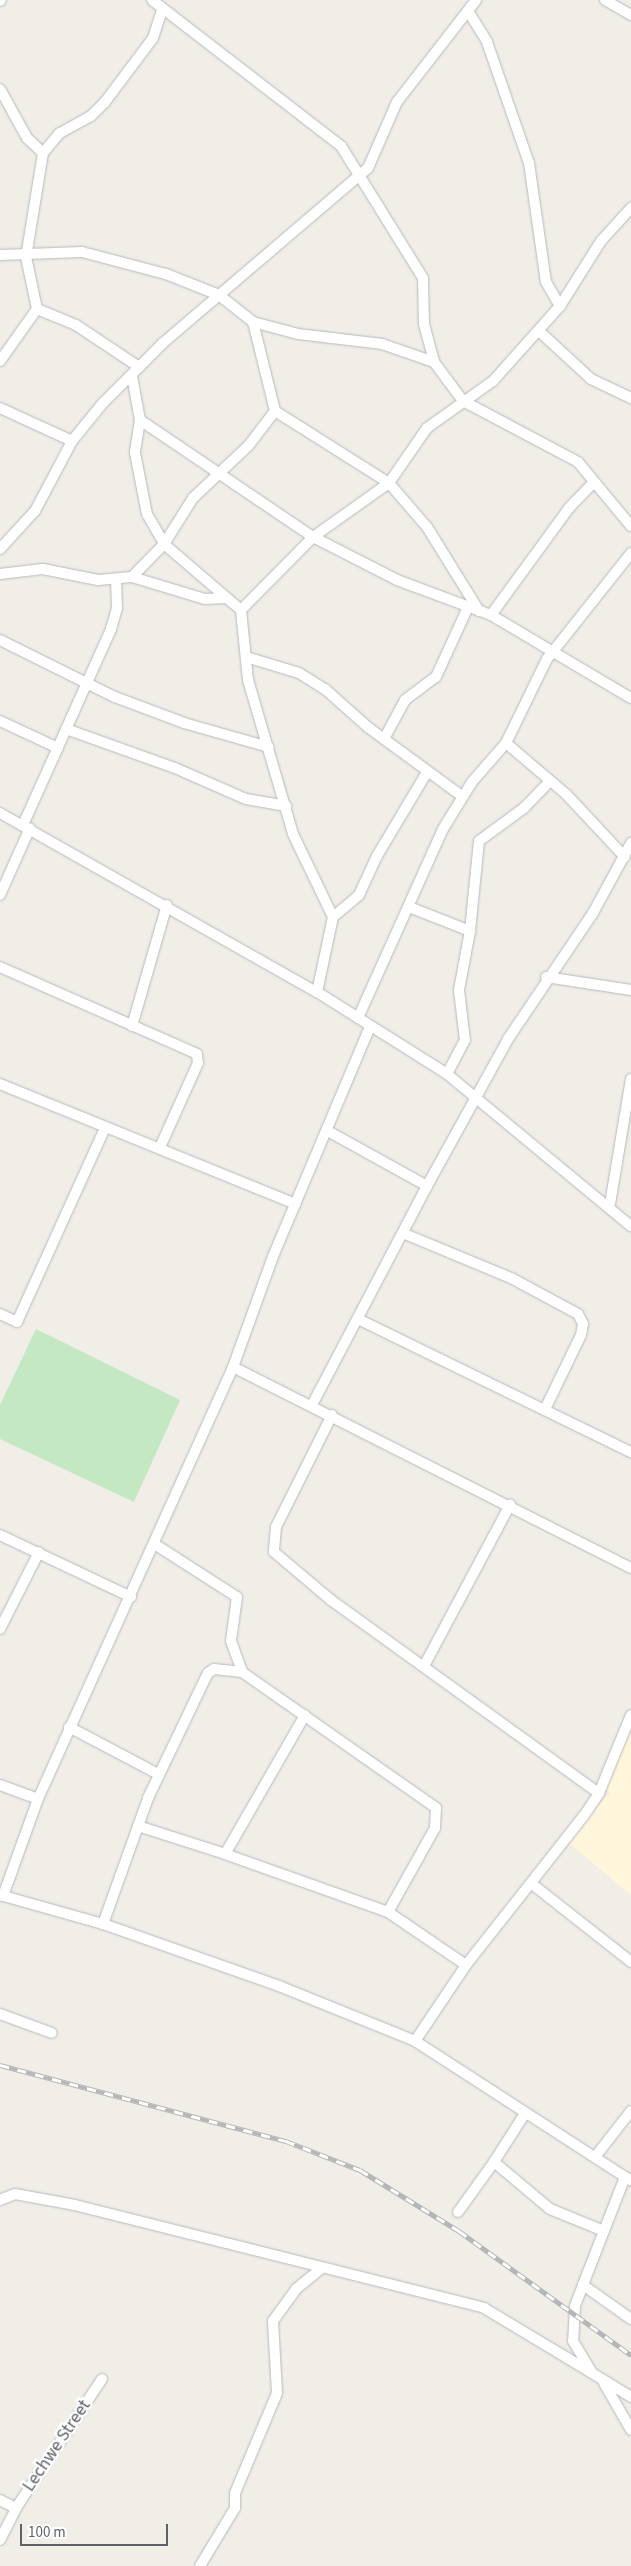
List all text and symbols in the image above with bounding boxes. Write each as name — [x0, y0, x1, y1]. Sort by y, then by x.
street label: Lechwe Street — [18, 2396, 96, 2496]
scale bar — [22, 2514, 170, 2546]
text: 100 m — [28, 2522, 66, 2543]

